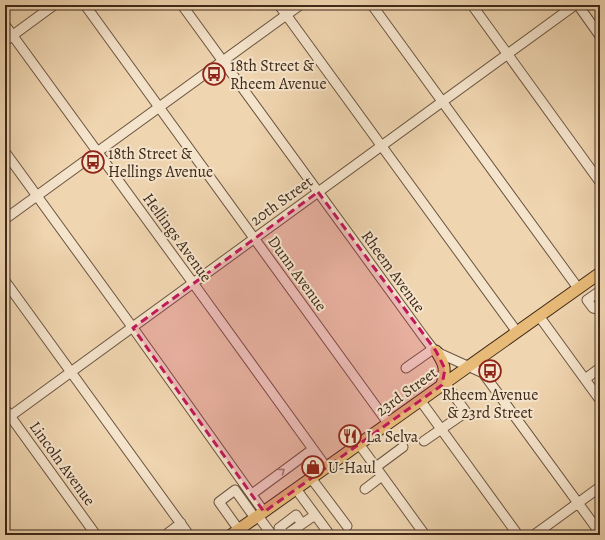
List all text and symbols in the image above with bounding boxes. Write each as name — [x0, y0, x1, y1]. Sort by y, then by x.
place label: 18th Street & Rheem Avenue — [230, 55, 327, 95]
bus stop icon: 18th Street & Rheem Avenue — [201, 61, 227, 87]
place label: 18th Street & Hellings Avenue — [108, 143, 213, 183]
bus stop icon: 18th Street & Hellings Avenue — [80, 149, 106, 175]
street label: 20th Street — [246, 171, 317, 231]
street label: Hellings Avenue — [137, 189, 217, 287]
street label: Rheem Avenue — [356, 226, 430, 317]
street label: Dunn Avenue — [262, 231, 332, 316]
bus stop icon: Rheem Avenue & 23rd Street — [477, 358, 503, 384]
street label: 23rd Street — [371, 362, 442, 422]
place label: Rheem Avenue & 23rd Street — [442, 384, 538, 424]
street label: Lincoln Avenue — [24, 417, 100, 510]
restaurant icon: La Selva — [337, 423, 363, 449]
place label: La Selva — [366, 426, 419, 448]
shop icon: U-Haul — [300, 454, 326, 480]
place label: U-Haul — [328, 457, 376, 479]
one-way arrow — [278, 469, 285, 476]

